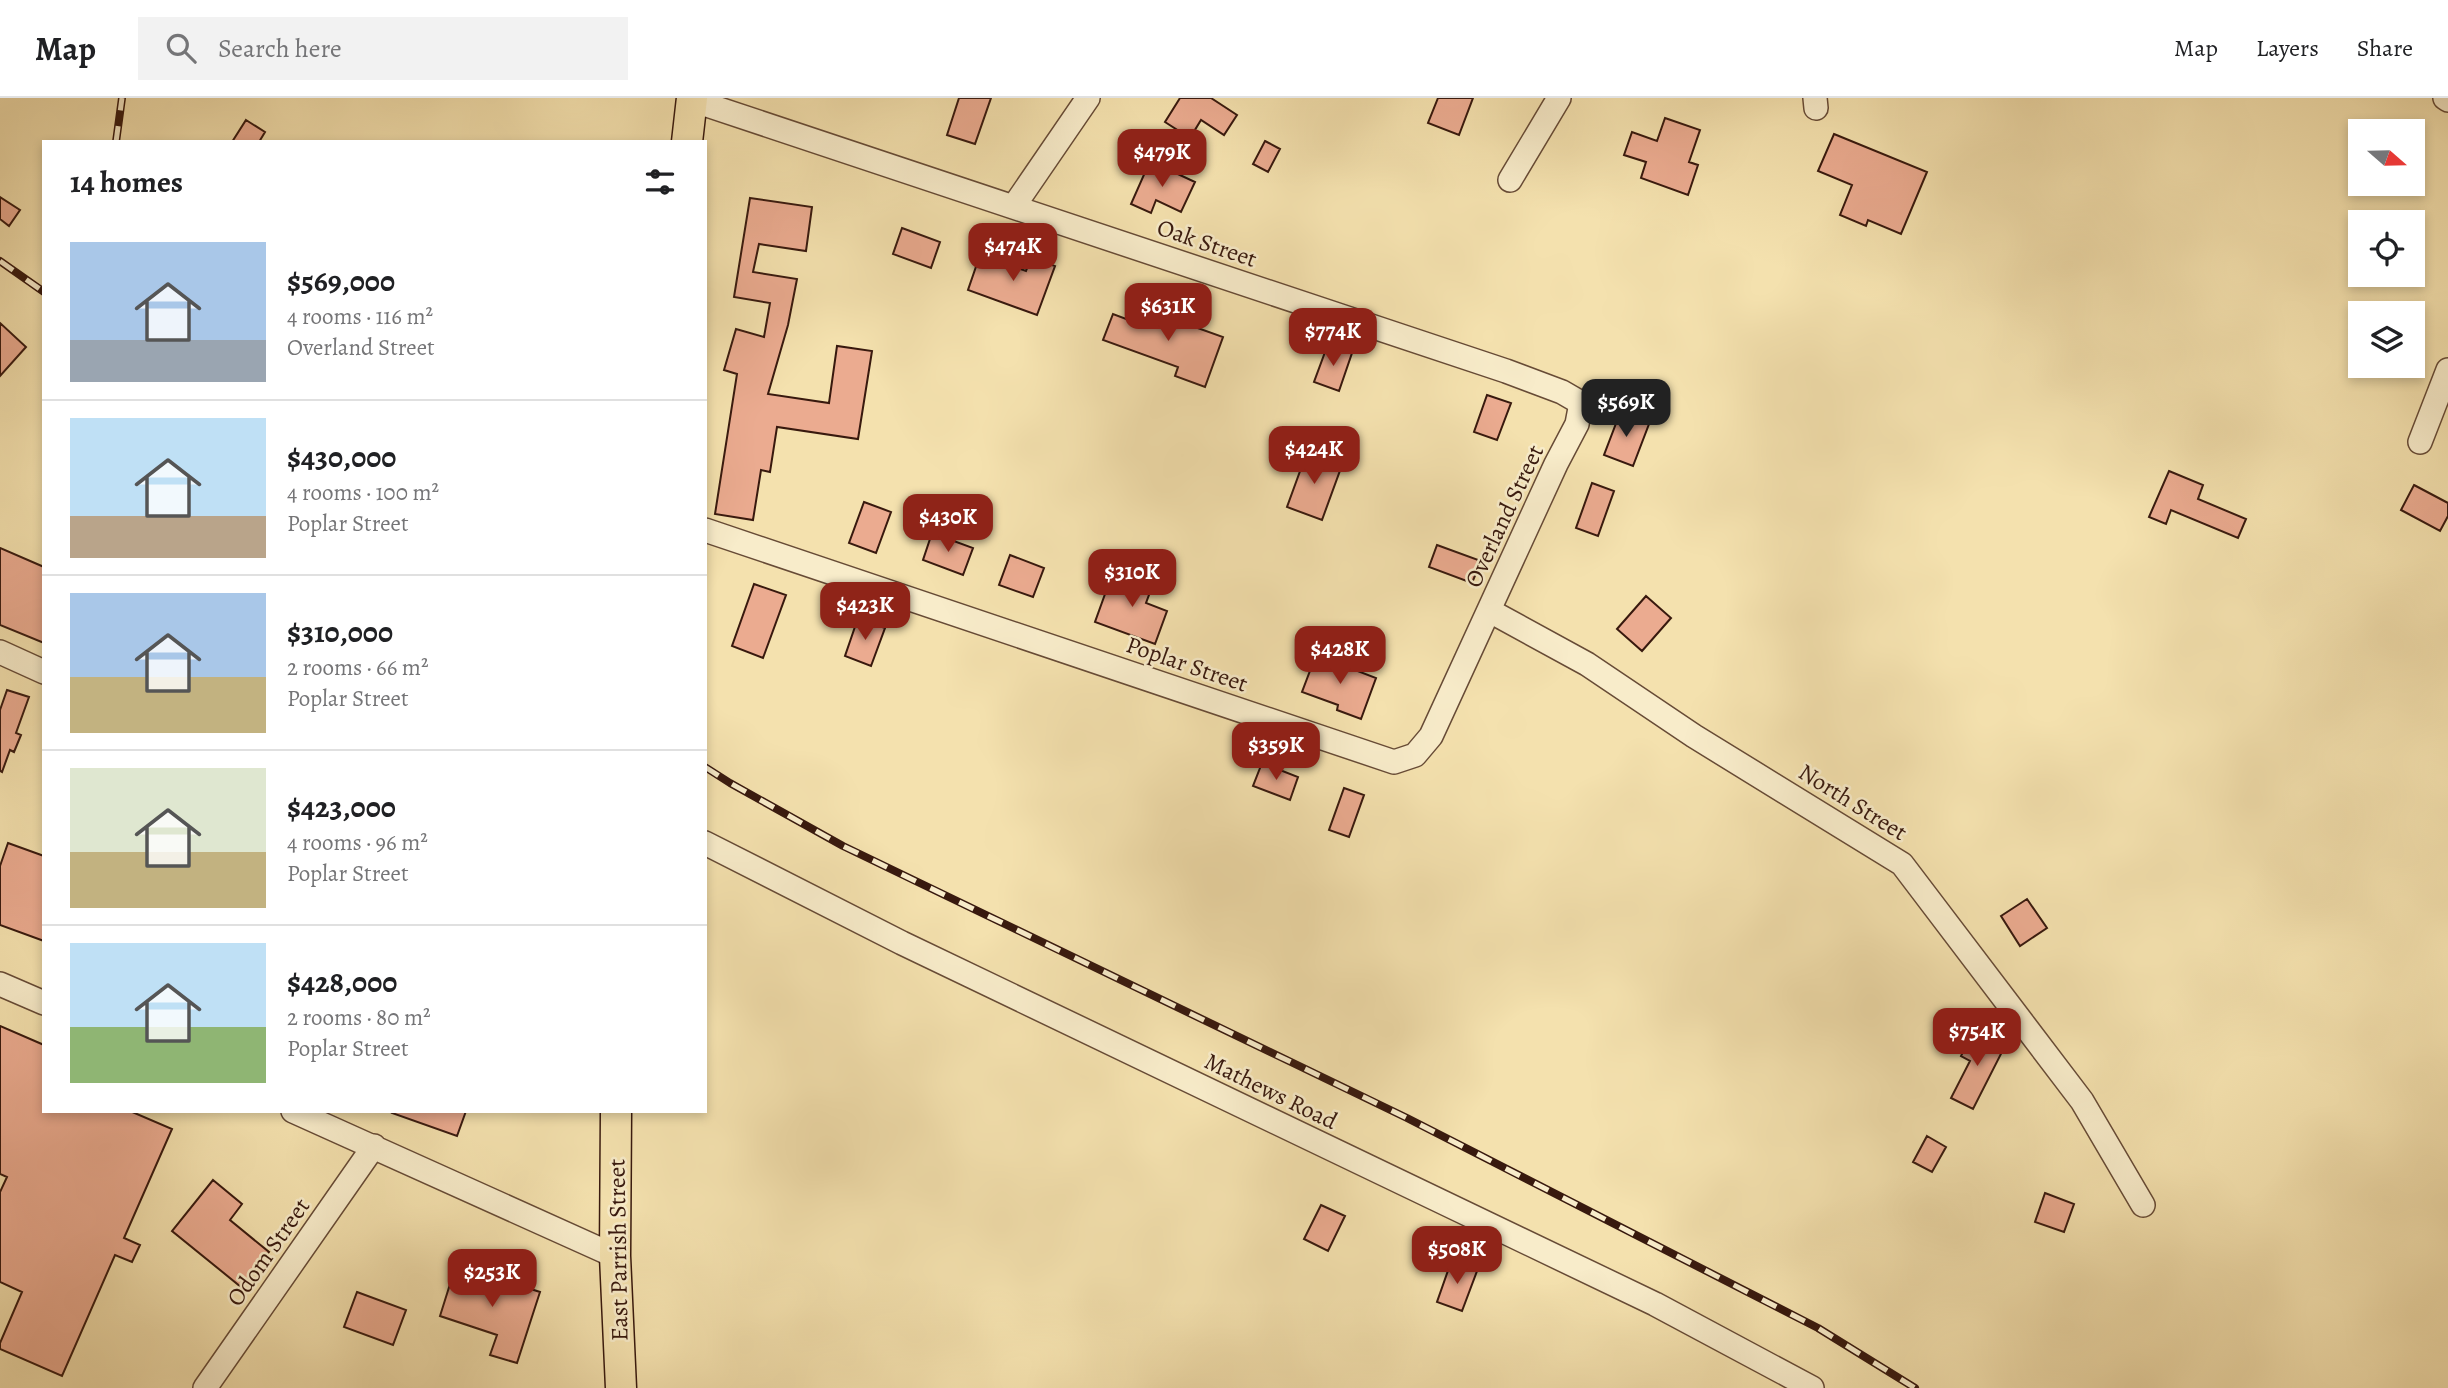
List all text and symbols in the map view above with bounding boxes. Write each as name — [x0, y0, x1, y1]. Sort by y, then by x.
search box — [138, 17, 628, 80]
text: Map — [35, 26, 96, 71]
icon: search — [162, 29, 200, 67]
text: Search here — [218, 31, 342, 66]
text: Map — [2174, 32, 2218, 64]
text: Layers — [2256, 32, 2319, 64]
text: Share — [2357, 32, 2413, 64]
north arrow — [2348, 119, 2426, 196]
map controls — [2348, 119, 2425, 378]
pin: $479K — [1113, 130, 1211, 189]
text: $479K — [1133, 136, 1191, 167]
text: 14 homes — [70, 162, 183, 202]
icon: filters — [641, 163, 679, 201]
button: locate — [2348, 210, 2425, 287]
street label: Oak Street — [1153, 211, 1261, 275]
pin: $474K — [964, 223, 1062, 283]
text: $474K — [984, 230, 1042, 261]
text: $569,000 — [287, 261, 395, 301]
icon: home — [126, 270, 210, 354]
pin: $631K — [1119, 284, 1217, 343]
text: $631K — [1141, 290, 1195, 321]
text: 4 rooms · 116 m² — [287, 301, 433, 332]
button: layers — [2348, 301, 2425, 378]
pin: $774K — [1284, 308, 1382, 368]
text: $774K — [1305, 315, 1361, 346]
text: Overland Street — [287, 332, 435, 363]
pin: $569K — [1577, 380, 1675, 439]
text: $569K — [1597, 386, 1655, 417]
pin: $424K — [1265, 426, 1363, 486]
text: $424K — [1285, 433, 1343, 464]
text: $430,000 — [287, 437, 396, 477]
street label: Overland Street — [1457, 439, 1551, 593]
icon: home — [126, 446, 210, 530]
text: 4 rooms · 100 m² — [287, 477, 439, 508]
pin: $430K — [899, 494, 997, 554]
text: $430K — [919, 501, 977, 532]
text: Poplar Street — [287, 508, 409, 539]
pin: $310K — [1083, 550, 1181, 609]
text: $310K — [1104, 556, 1160, 587]
pin: $423K — [816, 582, 914, 642]
text: $423K — [836, 589, 894, 620]
text: $310,000 — [287, 612, 393, 652]
icon: home — [126, 621, 210, 705]
pin: $428K — [1291, 626, 1389, 686]
street label: Poplar Street — [1122, 628, 1252, 700]
text: $428K — [1311, 633, 1369, 664]
text: 2 rooms · 66 m² — [287, 652, 429, 683]
text: Poplar Street — [287, 683, 409, 714]
pin: $359K — [1227, 722, 1325, 782]
text: $359K — [1248, 729, 1304, 760]
street label: North Street — [1793, 756, 1913, 848]
text: $423,000 — [287, 787, 396, 827]
icon: home — [126, 796, 210, 880]
text: 4 rooms · 96 m² — [287, 827, 428, 858]
text: Poplar Street — [287, 858, 409, 889]
text: $428,000 — [287, 962, 397, 1002]
icon: home — [126, 971, 210, 1055]
text: 2 rooms · 80 m² — [287, 1002, 431, 1033]
pin: $754K — [1928, 1009, 2026, 1068]
text: $754K — [1949, 1015, 2005, 1046]
text: Poplar Street — [287, 1033, 409, 1064]
street label: Mathews Road — [1199, 1045, 1343, 1137]
street label: East Parrish Street — [600, 1158, 636, 1342]
street label: Odom Street — [219, 1191, 317, 1312]
pin: $508K — [1408, 1226, 1506, 1286]
text: $508K — [1428, 1233, 1486, 1264]
pin: $253K — [443, 1250, 541, 1309]
text: $253K — [464, 1256, 520, 1287]

